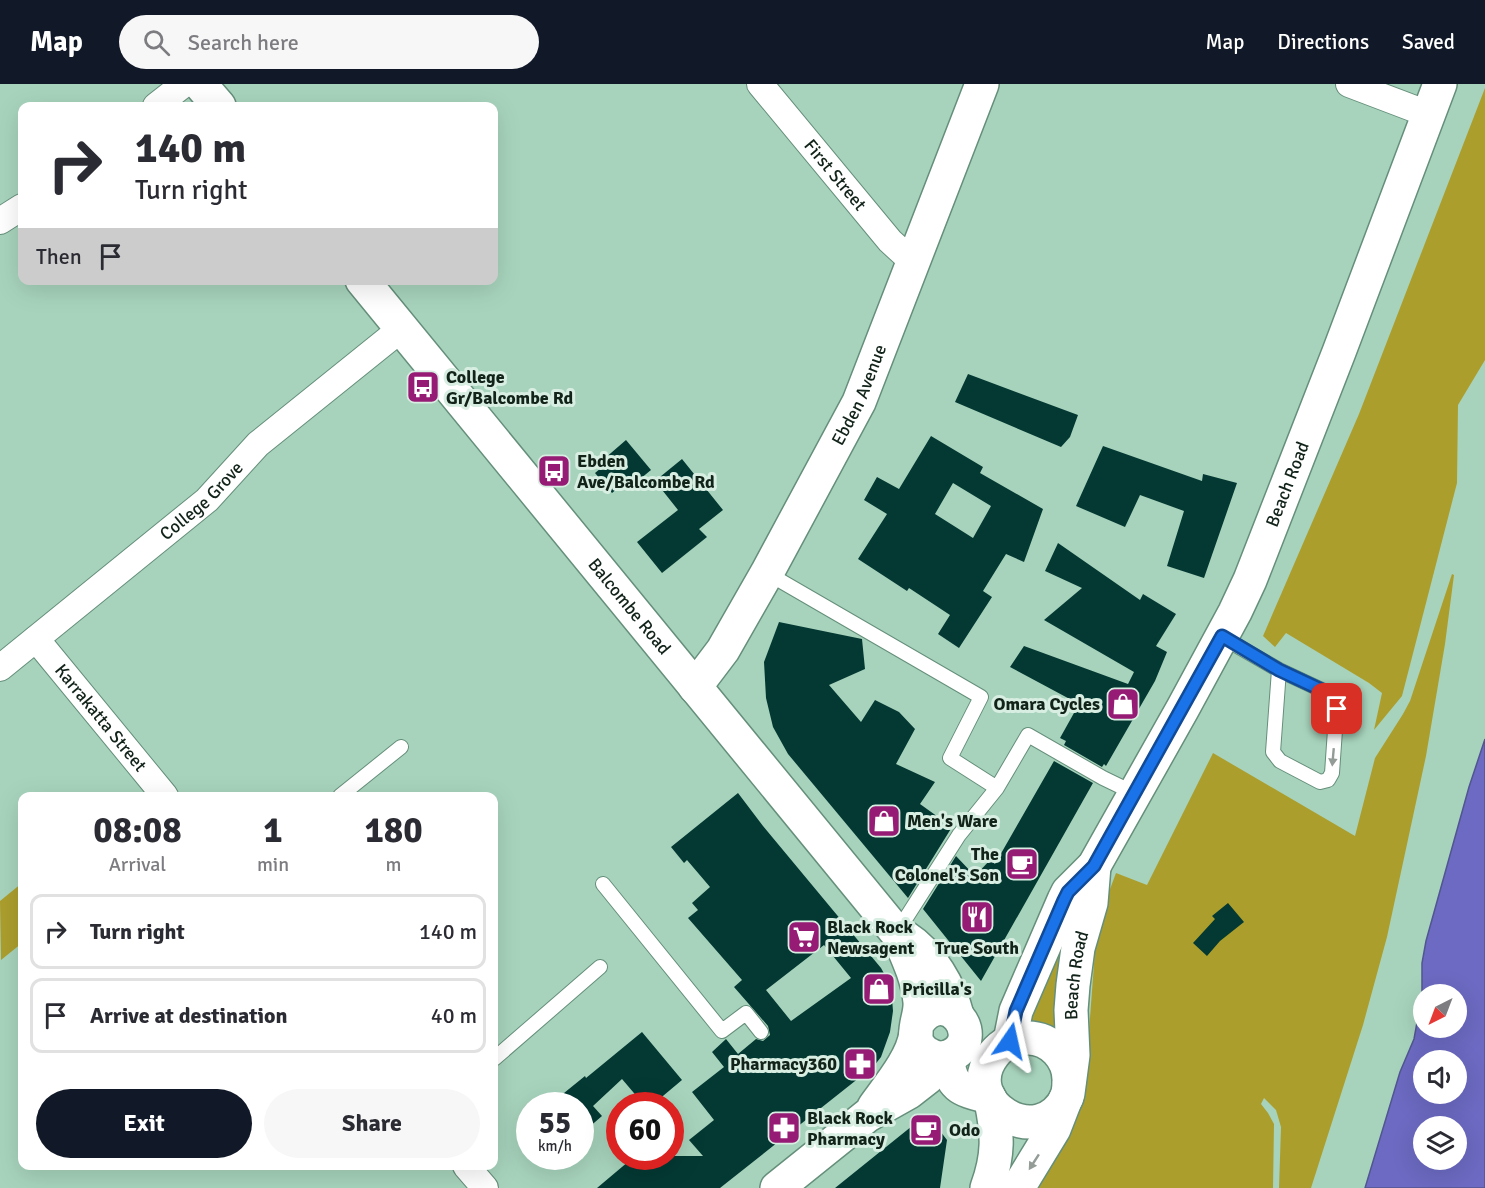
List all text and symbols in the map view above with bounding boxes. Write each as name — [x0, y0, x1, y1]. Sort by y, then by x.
search box — [119, 15, 539, 69]
text: Map — [30, 25, 83, 59]
icon: search — [140, 26, 173, 59]
text: Search here — [188, 29, 299, 56]
text: Map — [1206, 29, 1244, 55]
text: Directions — [1277, 29, 1369, 55]
text: Saved — [1402, 29, 1455, 55]
text: 140 m — [135, 123, 246, 174]
icon: right — [36, 126, 114, 204]
street label: First Street — [799, 135, 871, 215]
text: Turn right — [135, 174, 248, 207]
icon: arrive — [94, 240, 127, 273]
text: Then — [36, 243, 82, 270]
street label: Ebden Avenue — [827, 341, 891, 449]
place label: College Gr/Balcombe Rd — [446, 366, 574, 409]
bus stop icon: College Gr/Balcombe Rd — [405, 369, 441, 405]
street label: Beach Road — [1261, 438, 1314, 530]
place label: Ebden Ave/Balcombe Rd — [577, 450, 715, 493]
bus stop icon: Ebden Ave/Balcombe Rd — [536, 453, 572, 489]
street label: College Grove — [155, 457, 248, 545]
street label: Balcombe Road — [583, 554, 675, 659]
street label: Karrakatta Street — [50, 660, 151, 776]
pin — [1311, 683, 1362, 734]
shop icon: Omara Cycles — [1105, 686, 1141, 722]
icon: arrive — [1320, 692, 1353, 725]
place label: Omara Cycles — [993, 693, 1100, 715]
one-way arrow — [1328, 748, 1338, 767]
shop icon: Men's Ware — [866, 803, 902, 839]
text: 08:08 — [93, 808, 182, 853]
text: 1 — [263, 808, 283, 853]
text: 180 — [364, 808, 423, 853]
place label: Men's Ware — [907, 810, 998, 832]
place label: The Colonel's Son — [895, 843, 999, 886]
cafe icon: The Colonel's Son — [1004, 846, 1040, 882]
text: Arrival — [109, 852, 166, 877]
text: min — [257, 852, 289, 877]
text: m — [386, 852, 402, 877]
restaurant icon: True South — [959, 899, 995, 935]
icon: right — [39, 915, 72, 948]
place label: Black Rock Newsagent — [827, 916, 915, 959]
text: Turn right — [90, 918, 185, 945]
text: 140 m — [419, 918, 477, 945]
supermarket icon: Black Rock Newsagent — [786, 919, 822, 955]
street label: Beach Road — [1060, 928, 1093, 1020]
place label: True South — [935, 937, 1019, 959]
shop icon: Pricilla's — [861, 971, 897, 1007]
place label: Pricilla's — [902, 978, 972, 1000]
north arrow — [1413, 984, 1467, 1038]
map controls — [1413, 984, 1467, 1170]
icon: arrive — [39, 999, 72, 1032]
text: Arrive at destination — [90, 1002, 287, 1029]
text: 40 m — [431, 1002, 477, 1029]
position arrow — [978, 1009, 1042, 1073]
pharmacy icon: Pharmacy360 — [842, 1046, 878, 1082]
button: sound — [1413, 1050, 1467, 1104]
place label: Pharmacy360 — [730, 1053, 837, 1075]
button: Exit — [36, 1089, 252, 1158]
button: Share — [264, 1089, 480, 1158]
speed limit sign: 60 — [606, 1092, 684, 1170]
text: 55 — [539, 1105, 571, 1142]
place label: Black Rock Pharmacy — [807, 1107, 894, 1150]
pharmacy icon: Black Rock Pharmacy — [766, 1110, 802, 1146]
cafe icon: Odo — [908, 1112, 944, 1148]
button: layers — [1413, 1116, 1467, 1170]
place label: Odo — [949, 1119, 980, 1141]
text: km/h — [538, 1137, 572, 1155]
one-way arrow — [1029, 1154, 1040, 1170]

